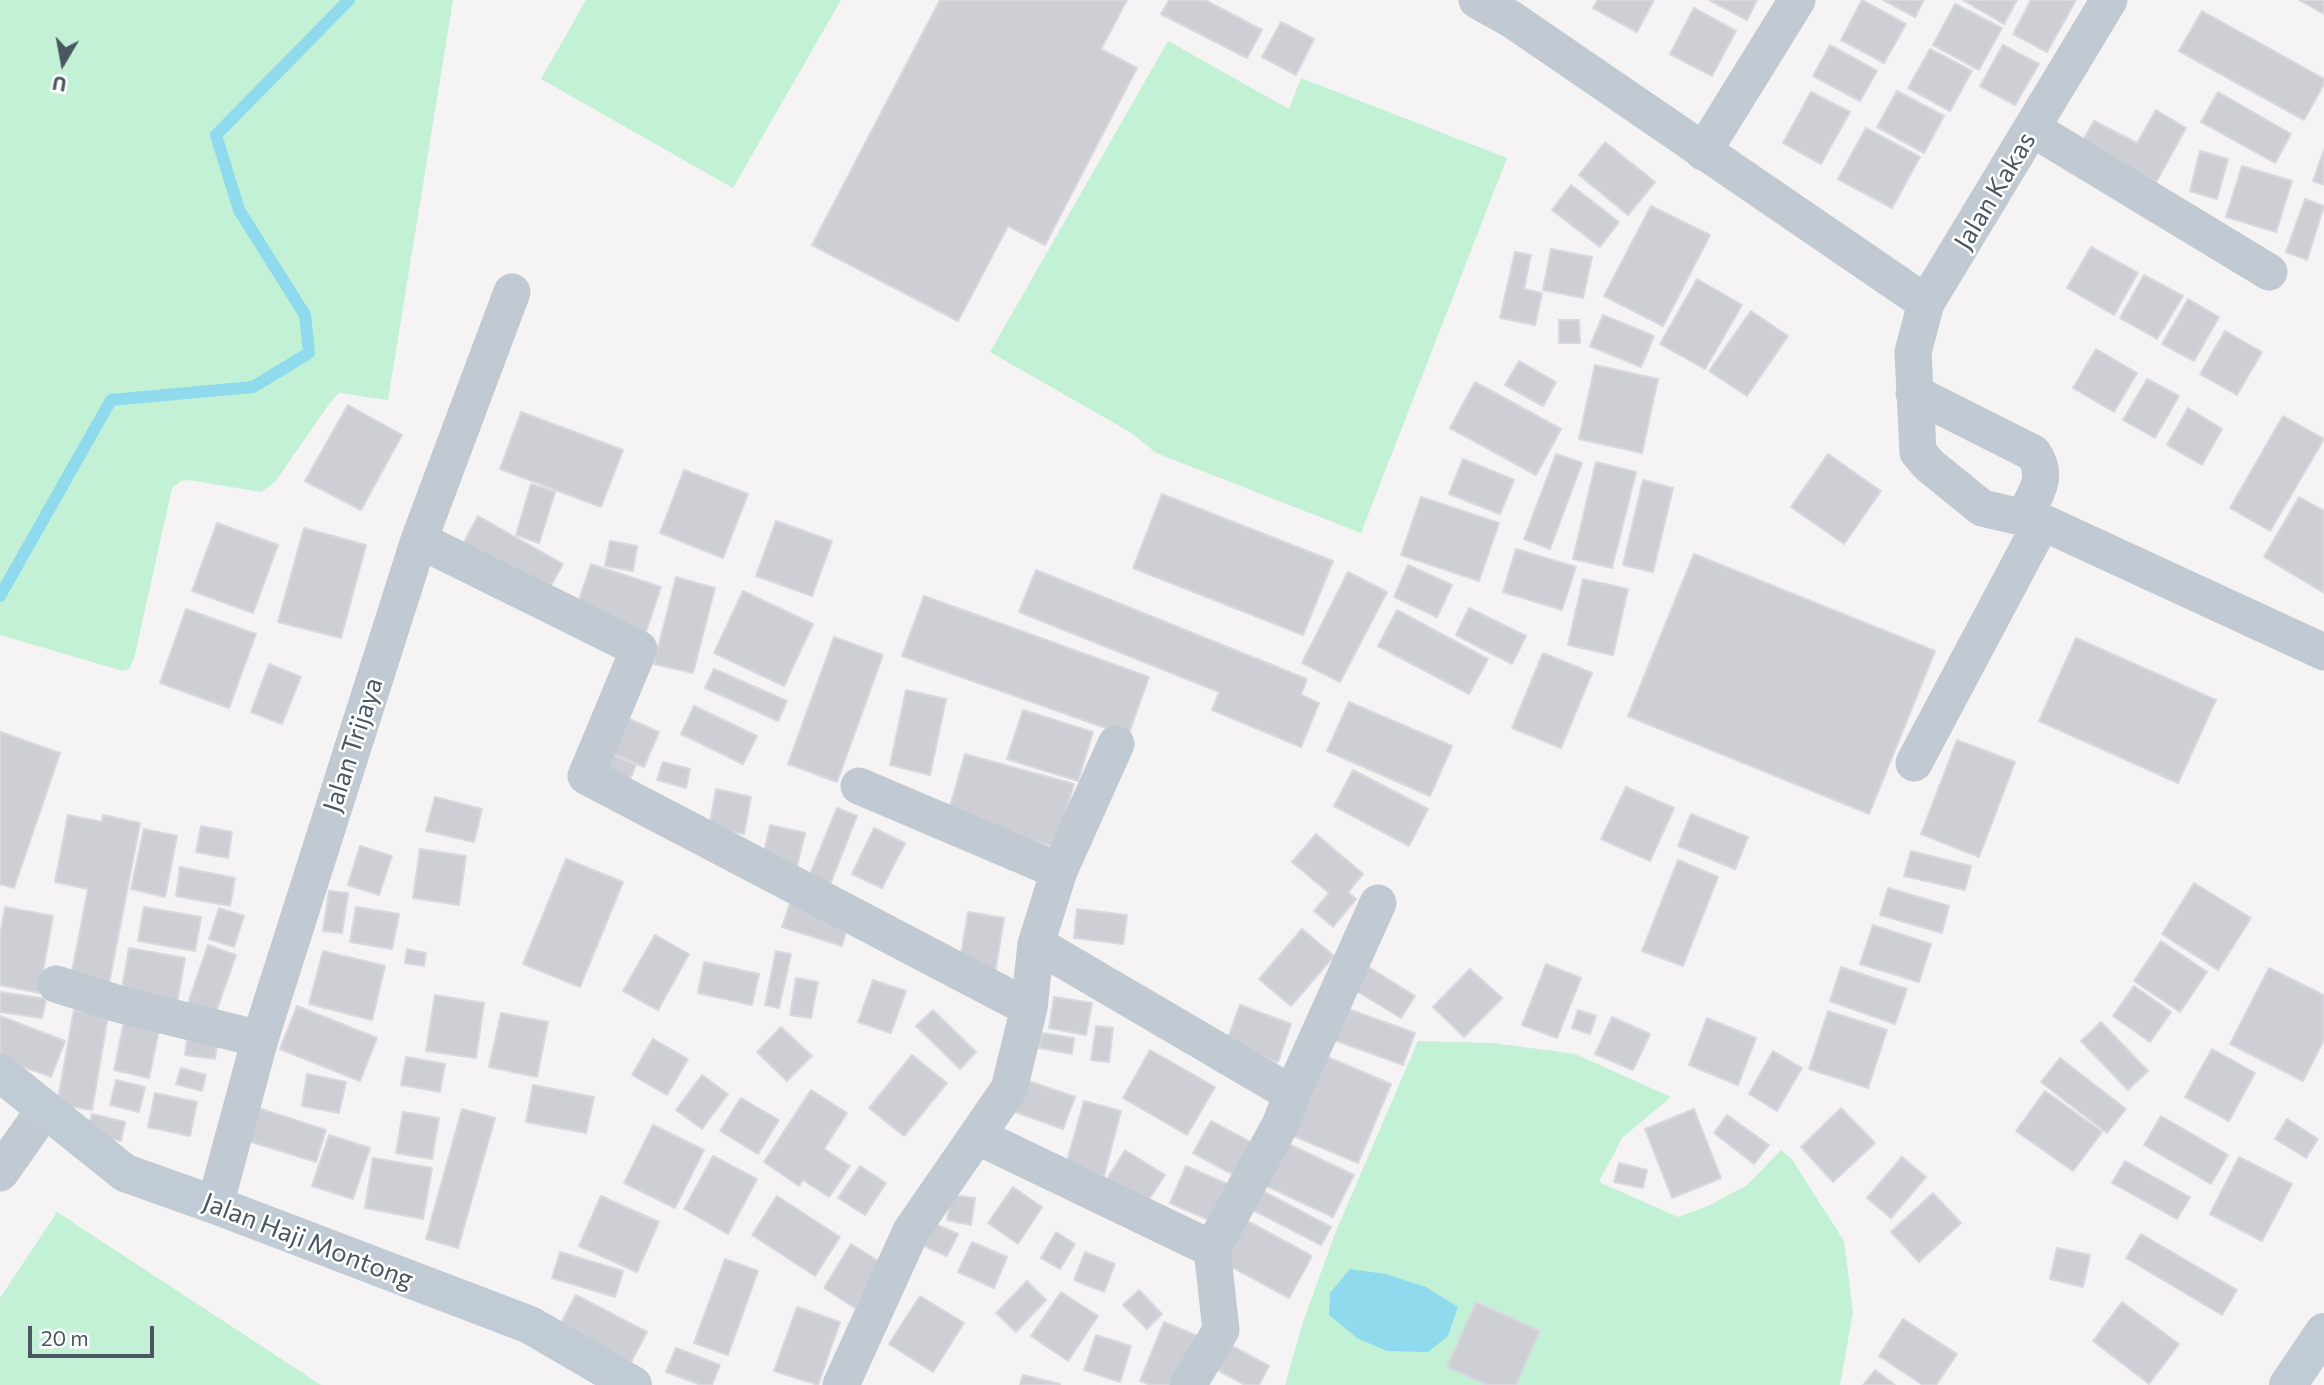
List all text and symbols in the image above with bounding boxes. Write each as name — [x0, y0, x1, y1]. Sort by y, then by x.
north arrow — [28, 28, 98, 98]
text: U — [50, 72, 68, 97]
street label: Jalan Kakas — [1948, 126, 2042, 256]
street label: Jalan Trijaya — [317, 674, 389, 816]
street label: Jalan Haji Montong — [198, 1187, 418, 1295]
scale bar — [32, 1312, 158, 1356]
text: 20 m — [41, 1325, 89, 1350]

